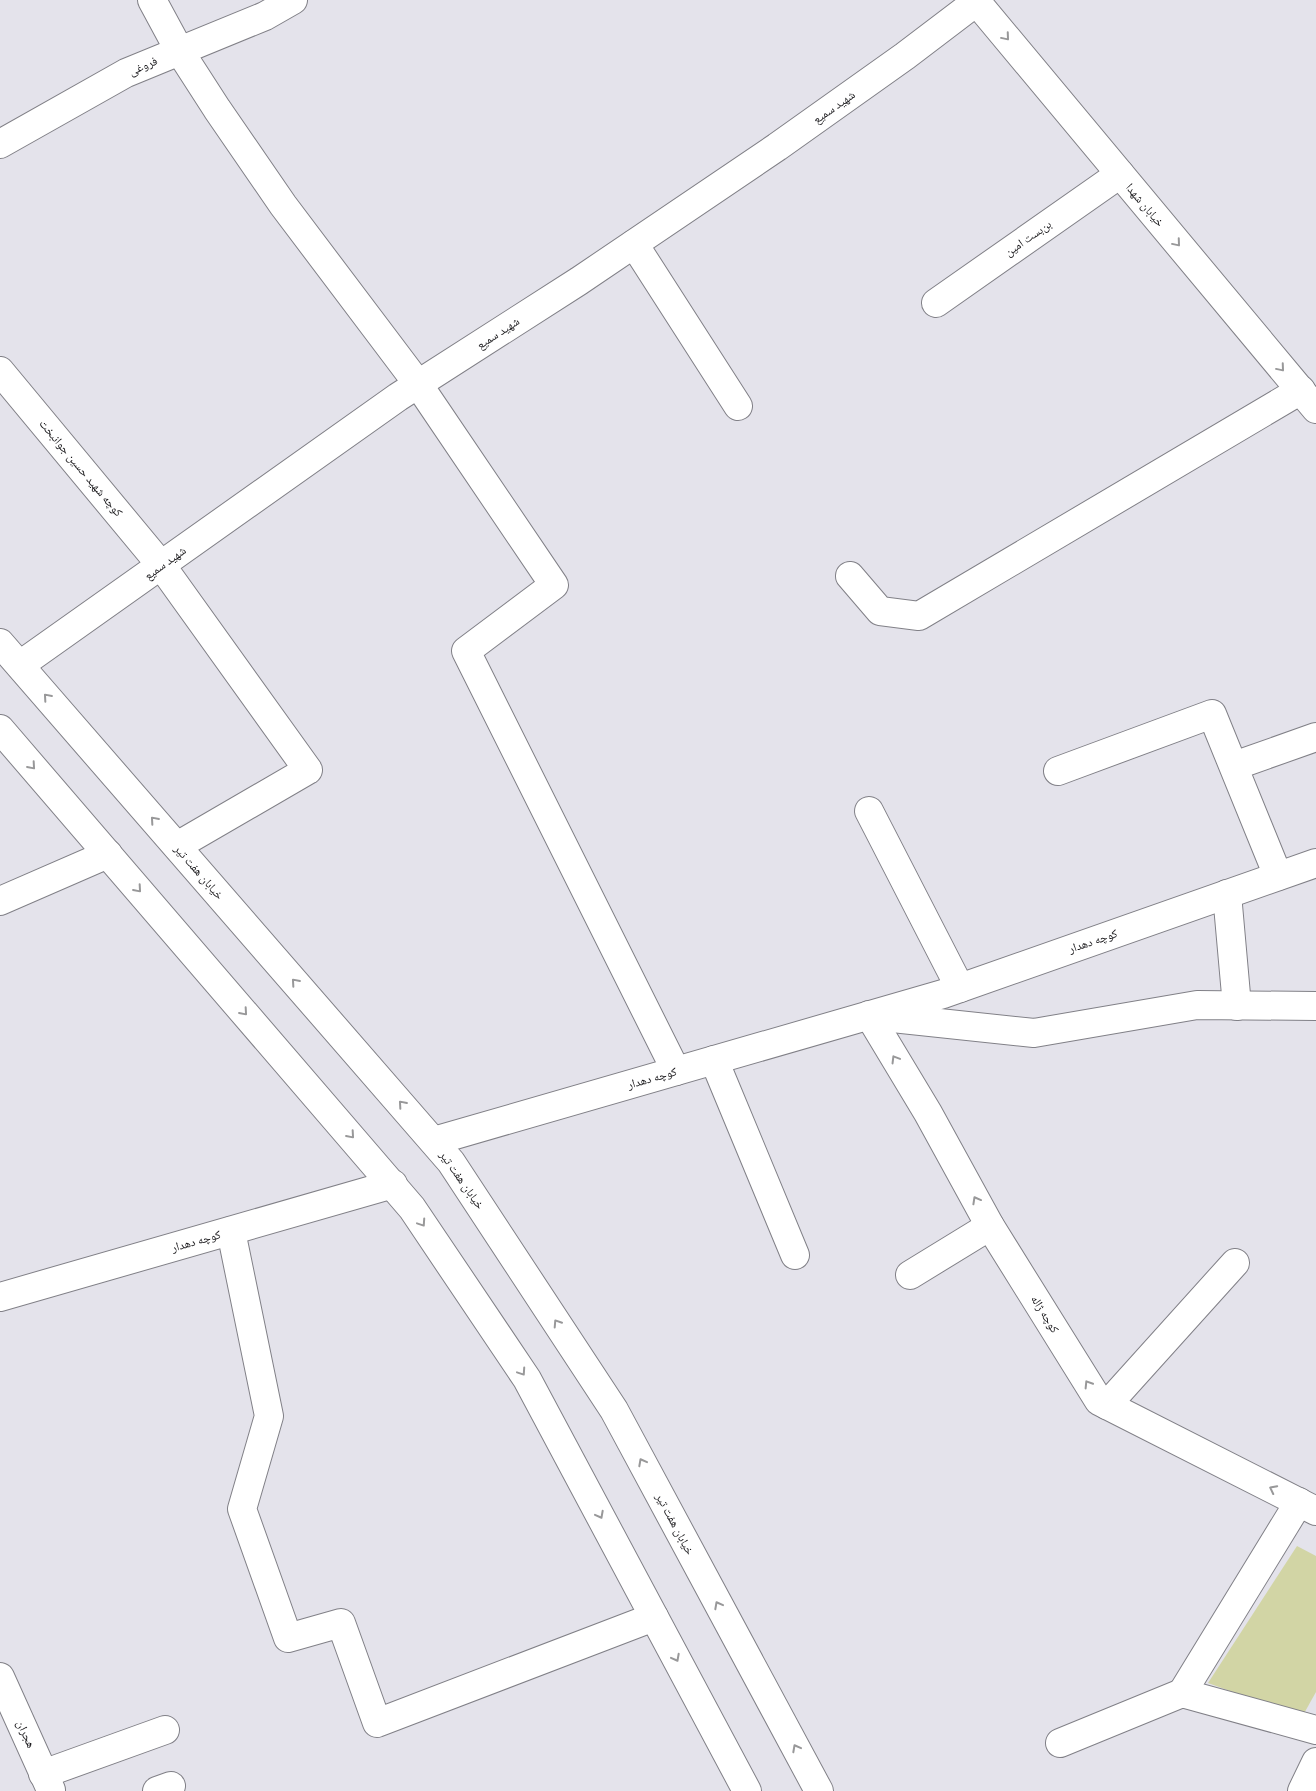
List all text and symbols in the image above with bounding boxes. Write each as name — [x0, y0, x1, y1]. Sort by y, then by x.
one-way arrow — [1000, 32, 1009, 41]
street label: فروغی — [126, 53, 160, 79]
street label: شهید سمیع — [810, 87, 858, 127]
street label: خیابان شهدا — [1122, 180, 1168, 230]
street label: بن‌بست امین — [1001, 216, 1055, 260]
one-way arrow — [1172, 237, 1180, 246]
street label: شهید سمیع — [473, 313, 523, 353]
one-way arrow — [1276, 362, 1285, 371]
street label: کوچه شهید حسین جوانبخت — [36, 416, 126, 520]
street label: شهید سمیع — [141, 542, 189, 584]
one-way arrow — [45, 694, 53, 703]
one-way arrow — [26, 761, 35, 770]
one-way arrow — [151, 816, 160, 825]
street label: خیابان هفت تیر — [170, 840, 227, 903]
one-way arrow — [132, 884, 141, 893]
street label: کوچه دهدار — [1066, 925, 1120, 957]
one-way arrow — [292, 978, 301, 987]
one-way arrow — [239, 1007, 248, 1016]
one-way arrow — [892, 1056, 902, 1065]
street label: کوچه دهدار — [624, 1063, 679, 1093]
one-way arrow — [399, 1101, 408, 1110]
one-way arrow — [345, 1130, 354, 1139]
street label: خیابان هفت تیر — [435, 1147, 488, 1213]
one-way arrow — [972, 1197, 982, 1206]
one-way arrow — [416, 1217, 425, 1226]
street label: کوچه دهدار — [168, 1226, 223, 1256]
street label: کوچه ژاله — [1027, 1292, 1063, 1336]
one-way arrow — [554, 1320, 563, 1329]
one-way arrow — [516, 1367, 526, 1376]
one-way arrow — [1085, 1380, 1095, 1389]
one-way arrow — [638, 1458, 648, 1467]
one-way arrow — [1269, 1485, 1278, 1495]
street label: خیابان هفت تیر — [652, 1489, 698, 1558]
one-way arrow — [593, 1510, 603, 1519]
one-way arrow — [715, 1602, 725, 1611]
one-way arrow — [670, 1653, 680, 1662]
street label: هجران — [13, 1718, 39, 1750]
one-way arrow — [792, 1744, 802, 1753]

